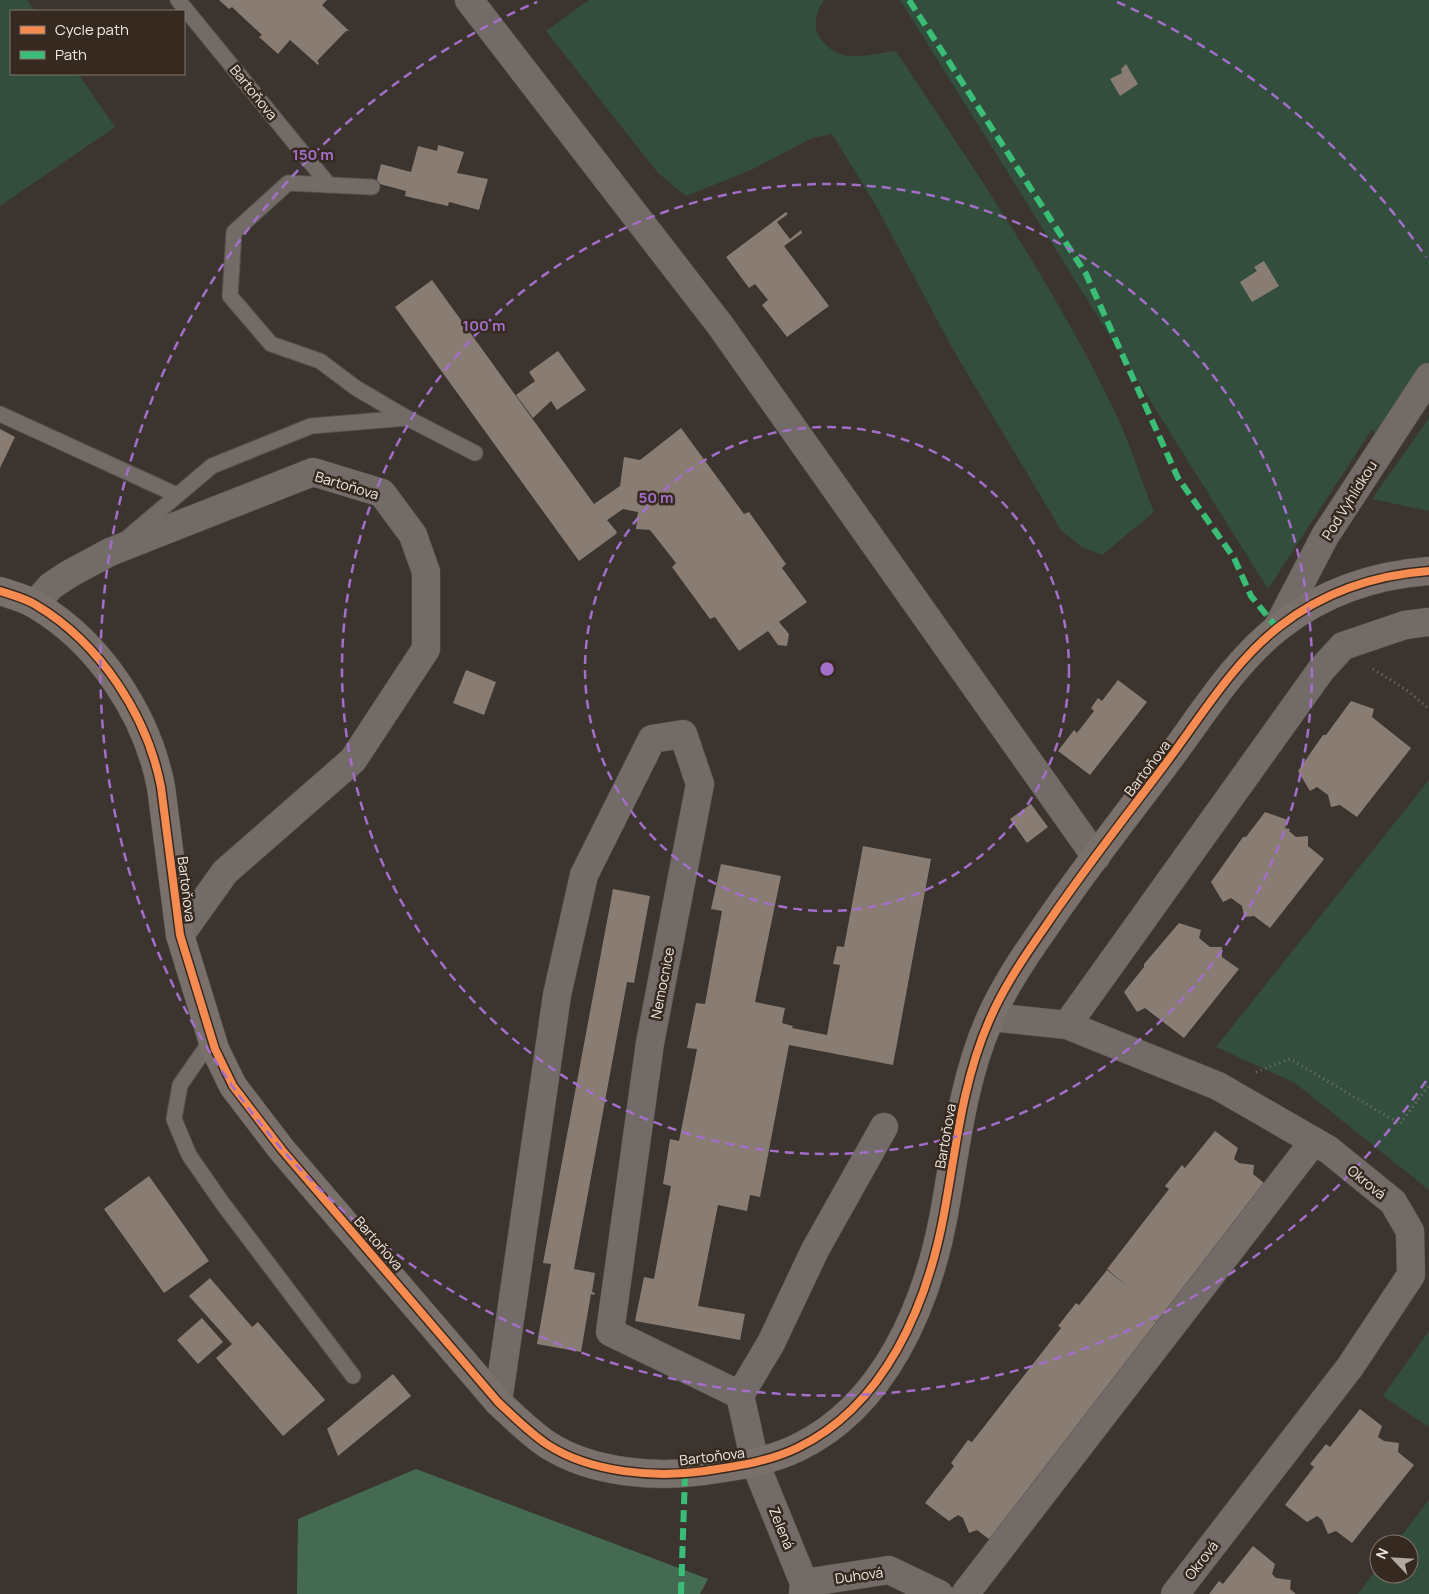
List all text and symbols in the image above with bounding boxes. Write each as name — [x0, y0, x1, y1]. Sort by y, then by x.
legend — [10, 10, 185, 75]
text: Cycle path — [55, 19, 129, 40]
text: Path — [55, 44, 87, 65]
street label: Bartoňova — [226, 60, 282, 124]
text: 150 m — [292, 144, 334, 165]
text: 100 m — [463, 315, 505, 336]
street label: Pod Vyhlídkou — [1317, 457, 1381, 543]
street label: Bartoňova — [313, 466, 381, 504]
text: 50 m — [638, 487, 674, 508]
centre of rings — [818, 660, 836, 678]
street label: Bartoňova — [1120, 736, 1174, 800]
street label: Bartoňova — [174, 855, 200, 923]
street label: Nemocnice — [646, 945, 678, 1021]
street label: Bartoňova — [930, 1102, 960, 1170]
street label: Okrová — [1344, 1161, 1390, 1203]
street label: Bartoňova — [350, 1212, 408, 1274]
street label: Bartoňova — [678, 1443, 746, 1469]
street label: Zelená — [765, 1504, 799, 1552]
north arrow — [1369, 1534, 1419, 1584]
street label: Okrová — [1180, 1537, 1222, 1583]
text: N — [1371, 1545, 1393, 1562]
street label: Duhová — [834, 1562, 884, 1588]

